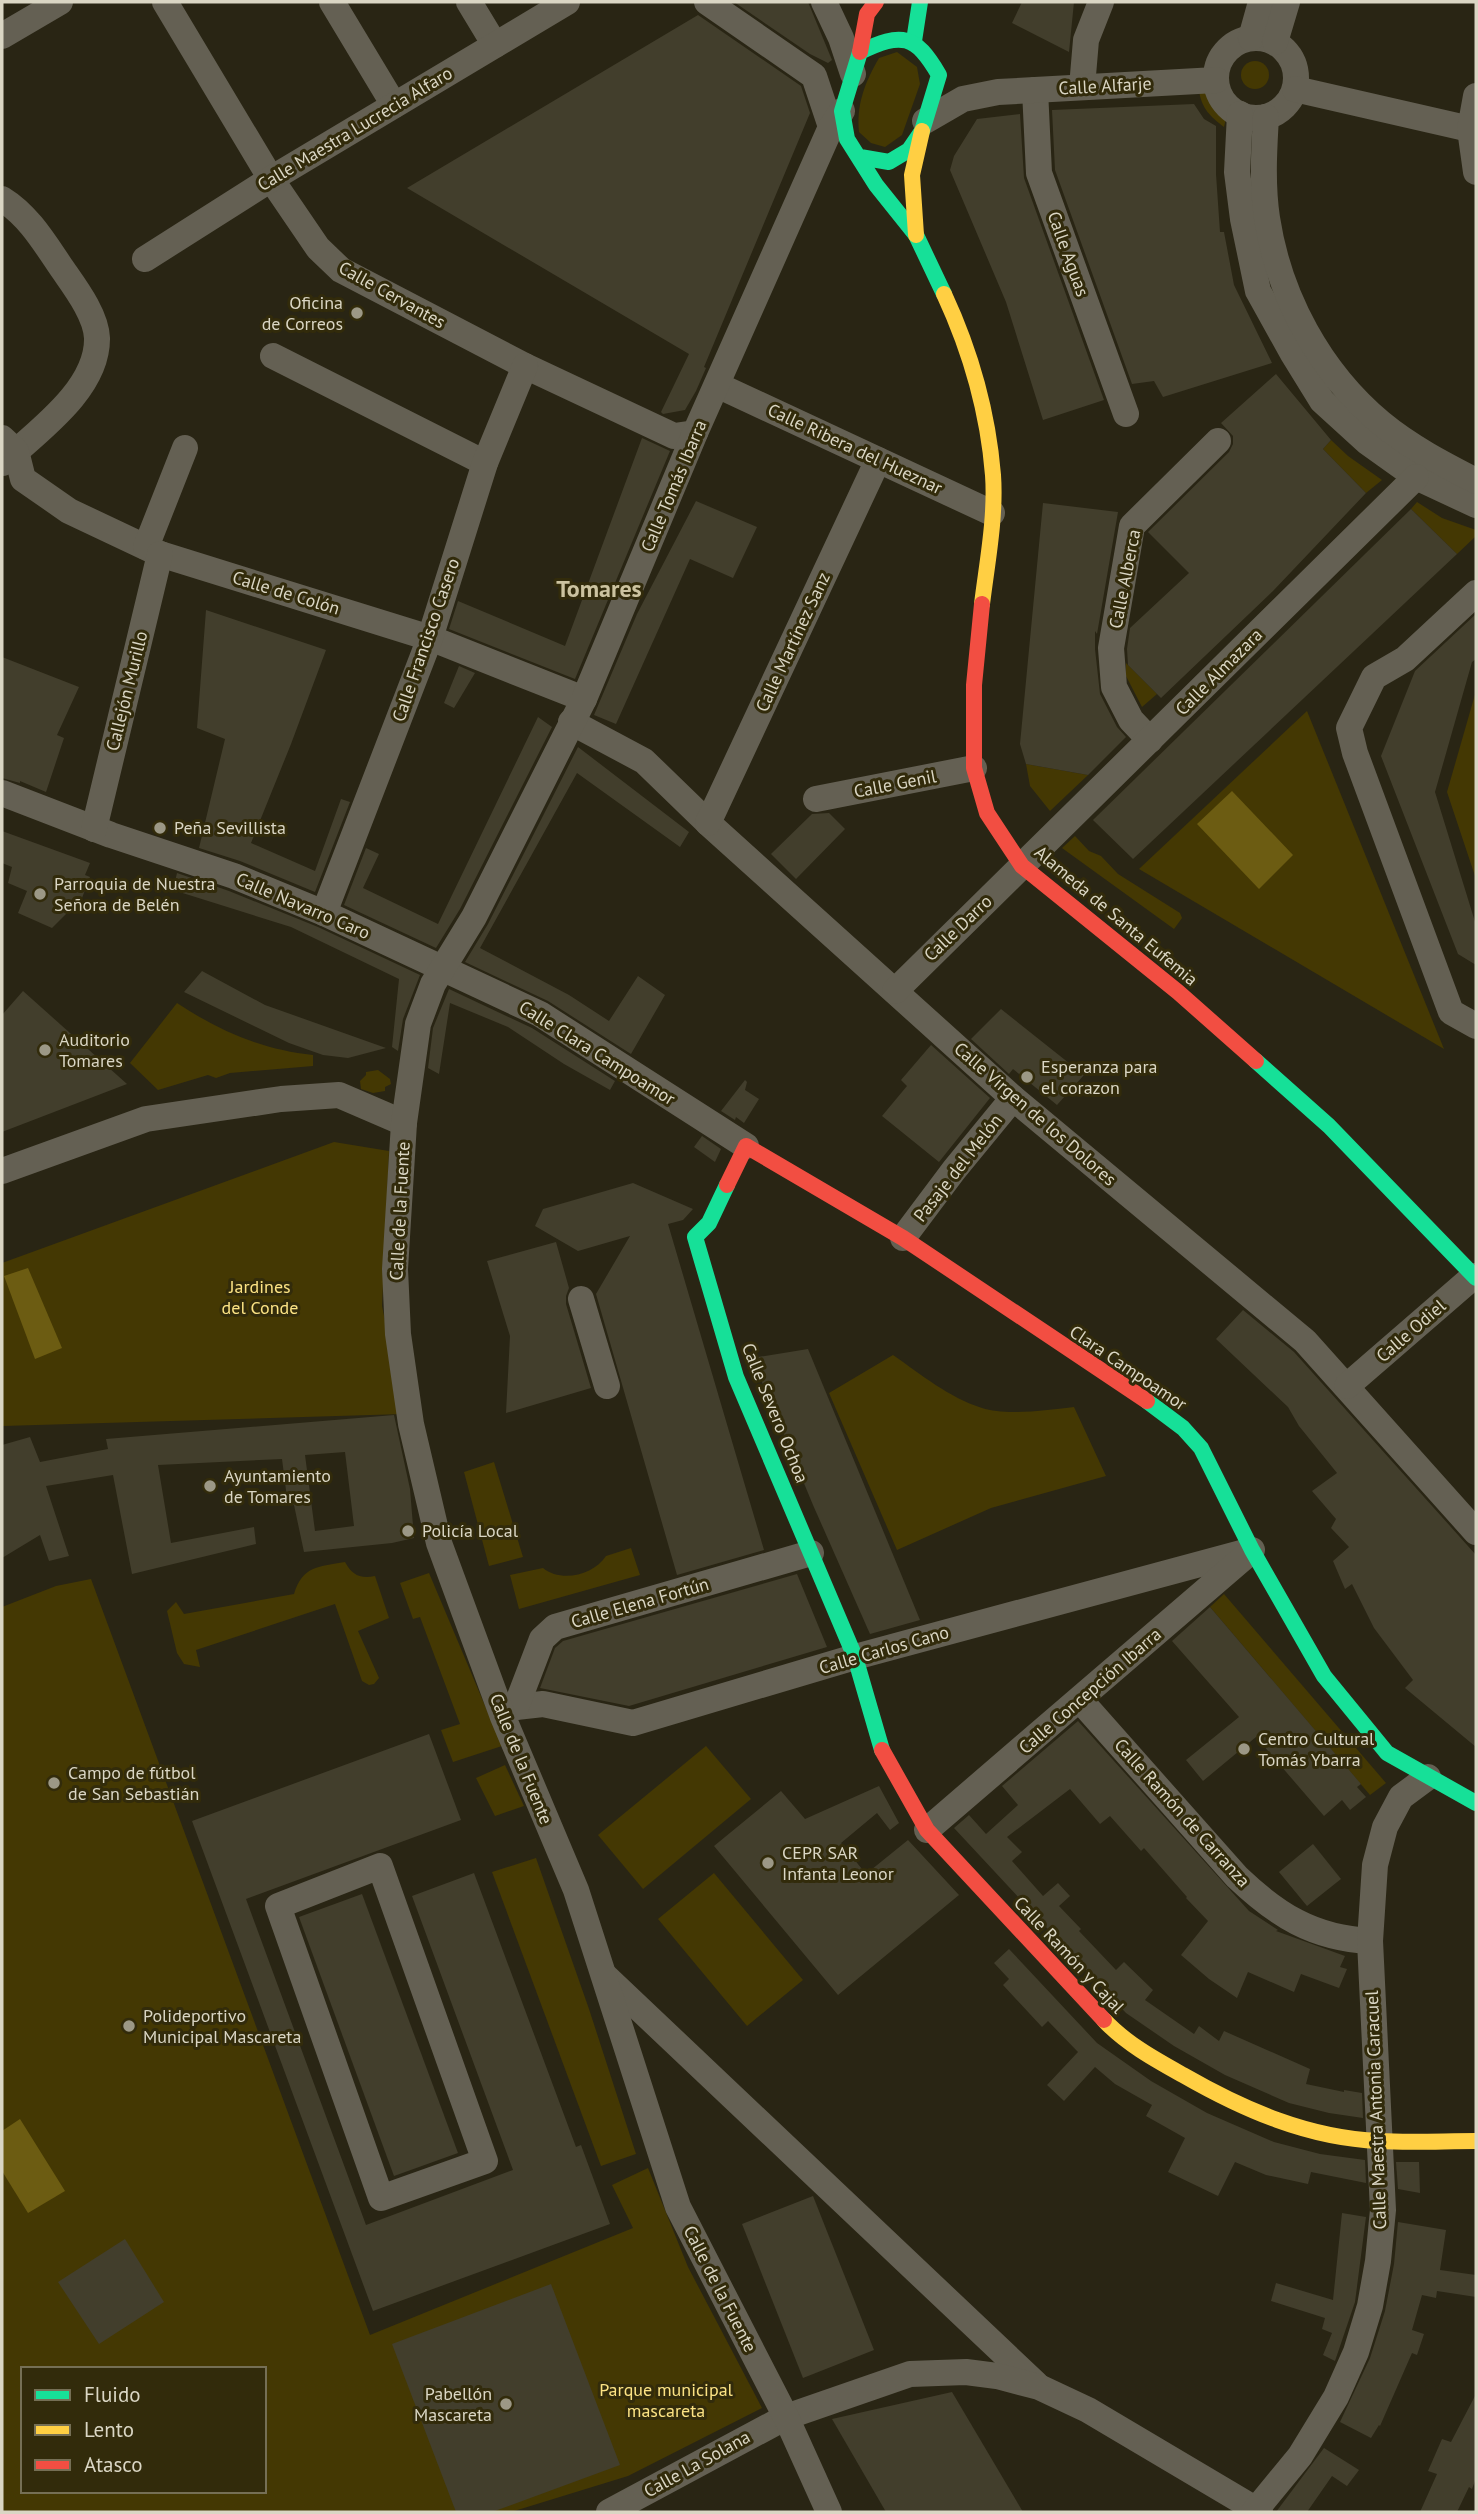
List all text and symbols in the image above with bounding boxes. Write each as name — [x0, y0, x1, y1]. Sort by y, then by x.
street label: Calle Maestra Lucrecia Alfaro — [253, 61, 456, 196]
street label: Calle Alfarje — [1058, 72, 1152, 99]
street label: Calle Aguas — [1042, 208, 1094, 300]
street label: Calle Cervantes — [335, 256, 450, 333]
place label: Oficina de Correos — [262, 291, 343, 335]
marker: Oficina de Correos — [349, 305, 365, 321]
street label: Calle Ribera del Hueznar — [764, 398, 946, 499]
street label: Calle Tomás Ibarra — [635, 416, 712, 555]
street label: Calle Alberca — [1104, 527, 1145, 630]
street label: Calle Francisco Casero — [387, 555, 464, 725]
street label: Calle de Colón — [230, 565, 343, 620]
street label: Calle Martínez Sanz — [750, 568, 835, 715]
district label: Tomares — [556, 573, 642, 604]
street label: Calle Almazara — [1170, 623, 1267, 720]
street label: Callejón Murillo — [101, 629, 153, 753]
street label: Calle Genil — [852, 764, 939, 803]
place label: Peña Sevillista — [174, 816, 286, 839]
marker: Peña Sevillista — [152, 820, 168, 836]
street label: Alameda de Santa Eufemia — [1030, 841, 1203, 991]
street label: Calle Navarro Caro — [233, 867, 374, 944]
place label: Parroquia de Nuestra Señora de Belén — [54, 872, 216, 916]
marker: Parroquia de Nuestra Señora de Belén — [32, 886, 48, 902]
street label: Calle Darro — [919, 890, 997, 966]
street label: Calle Clara Campoamor — [515, 995, 680, 1110]
place label: Auditorio Tomares — [59, 1028, 130, 1072]
street label: Calle Virgen de los Dolores — [949, 1037, 1121, 1190]
marker: Auditorio Tomares — [37, 1042, 53, 1058]
place label: Esperanza para el corazon — [1041, 1055, 1158, 1099]
marker: Esperanza para el corazon — [1019, 1069, 1035, 1085]
street label: Pasaje del Melón — [908, 1109, 1007, 1226]
street label: Calle de la Fuente — [384, 1141, 415, 1281]
park label: Jardines del Conde — [222, 1275, 298, 1319]
street label: Calle Odiel — [1371, 1294, 1451, 1367]
street label: Clara Campoamor — [1065, 1320, 1191, 1415]
street label: Calle Severo Ochoa — [737, 1340, 814, 1486]
place label: Ayuntamiento de Tomares — [224, 1464, 331, 1508]
marker: Ayuntamiento de Tomares — [202, 1478, 218, 1494]
place label: Policía Local — [422, 1519, 519, 1542]
marker: Policía Local — [400, 1523, 416, 1539]
street label: Calle Elena Fortún — [568, 1572, 711, 1633]
street label: Calle Carlos Cano — [816, 1620, 951, 1679]
street label: Calle Concepción Ibarra — [1014, 1622, 1166, 1759]
street label: Calle de la Fuente — [485, 1690, 558, 1828]
place label: Centro Cultural Tomás Ybarra — [1258, 1727, 1375, 1771]
street label: Calle Ramón de Carranza — [1109, 1734, 1255, 1892]
marker: Centro Cultural Tomás Ybarra — [1236, 1741, 1252, 1757]
place label: Campo de fútbol de San Sebastián — [68, 1761, 199, 1805]
marker: Campo de fútbol de San Sebastián — [46, 1775, 62, 1791]
place label: CEPR SAR Infanta Leonor — [782, 1841, 894, 1885]
marker: CEPR SAR Infanta Leonor — [760, 1855, 776, 1871]
street label: Calle Ramón y Cajal — [1009, 1891, 1130, 2019]
street label: Calle Maestra Antonia Caracuel — [1360, 1989, 1391, 2230]
place label: Polideportivo Municipal Mascareta — [143, 2004, 301, 2048]
marker: Polideportivo Municipal Mascareta — [121, 2018, 137, 2034]
street label: Calle de la Fuente — [679, 2222, 762, 2356]
legend — [21, 2367, 266, 2493]
park label: Parque municipal mascareta — [599, 2378, 734, 2422]
text: Fluido — [84, 2381, 141, 2408]
place label: Pabellón Mascareta — [414, 2382, 492, 2426]
marker: Pabellón Mascareta — [498, 2396, 514, 2412]
text: Lento — [84, 2416, 134, 2443]
street label: Calle La Solana — [639, 2425, 754, 2502]
text: Atasco — [84, 2451, 143, 2478]

